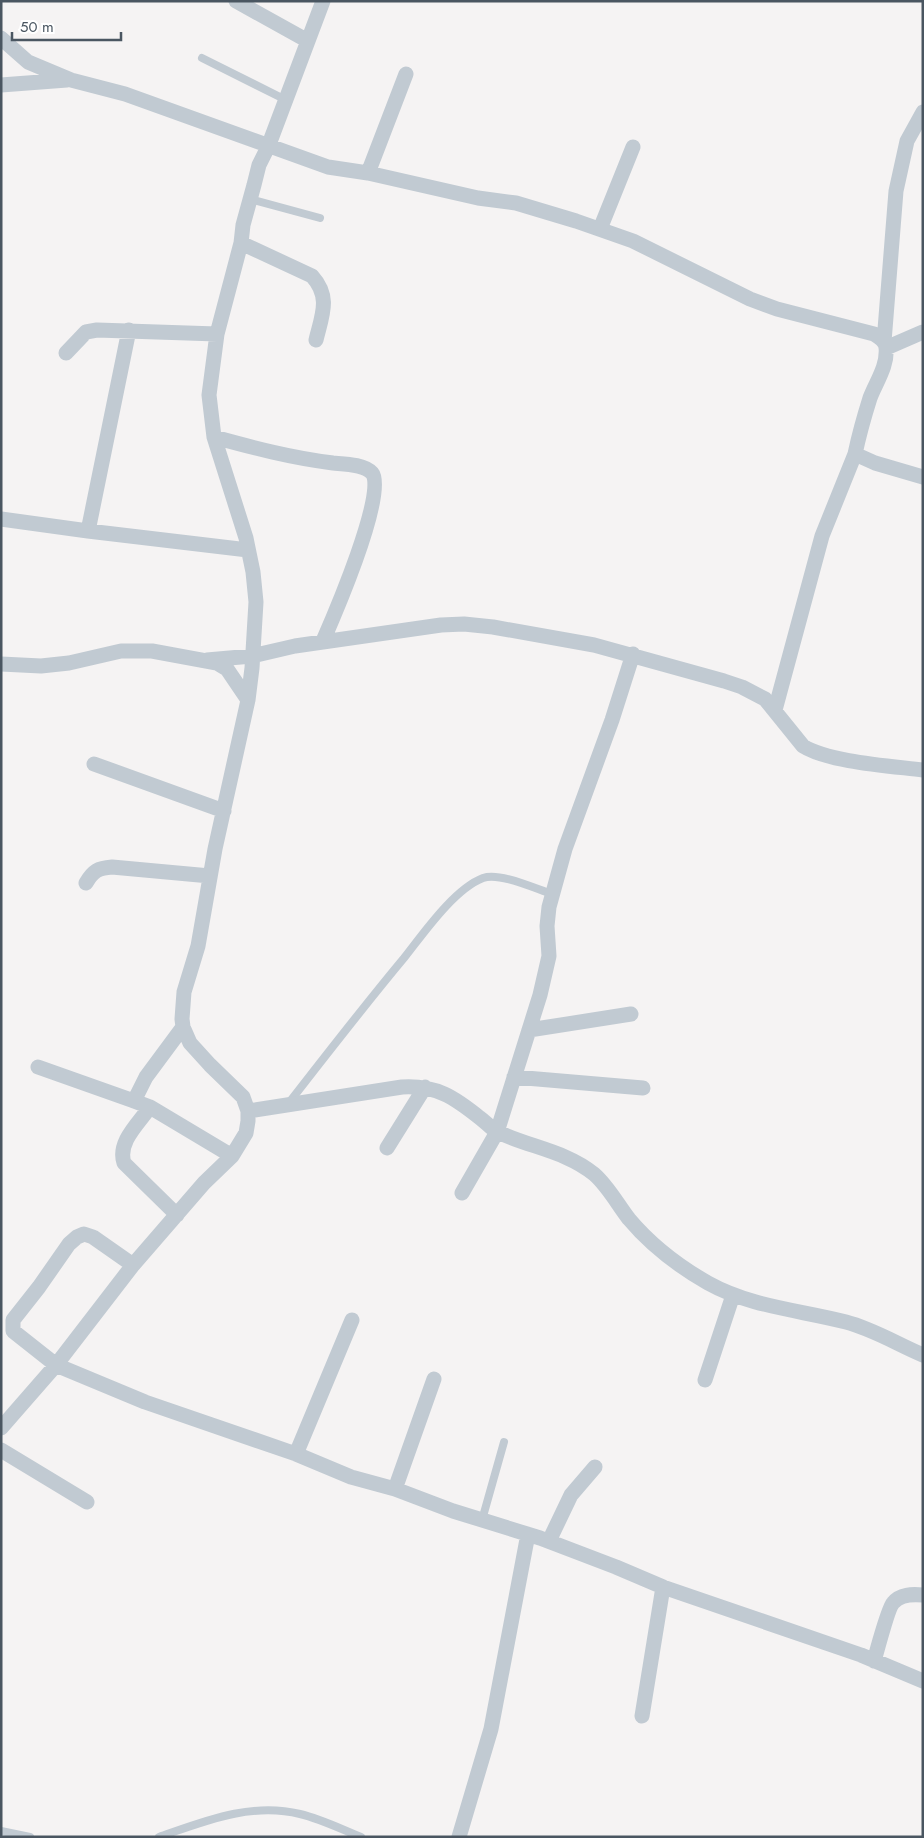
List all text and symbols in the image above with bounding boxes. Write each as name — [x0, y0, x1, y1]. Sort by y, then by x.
scale bar — [12, 10, 121, 42]
text: 50 m — [20, 16, 54, 38]

